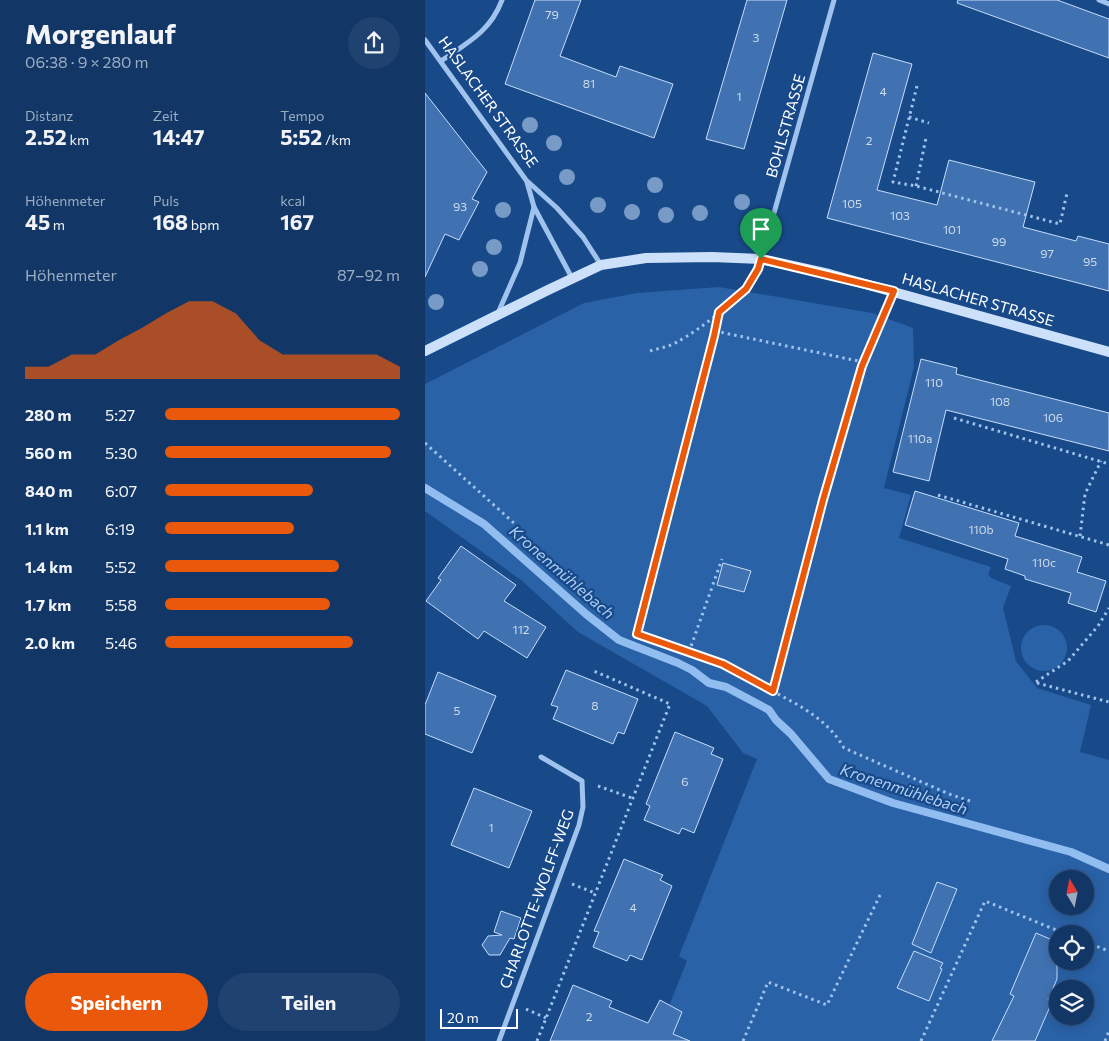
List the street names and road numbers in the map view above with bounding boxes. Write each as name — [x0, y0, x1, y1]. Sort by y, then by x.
street label: HASLACHER STRASSE — [435, 32, 542, 170]
street label: BOHLSTRASSE — [762, 72, 808, 180]
street label: HASLACHER STRASSE — [900, 269, 1056, 329]
street label: CHARLOTTE-WOLFF-WEG — [495, 807, 577, 991]

